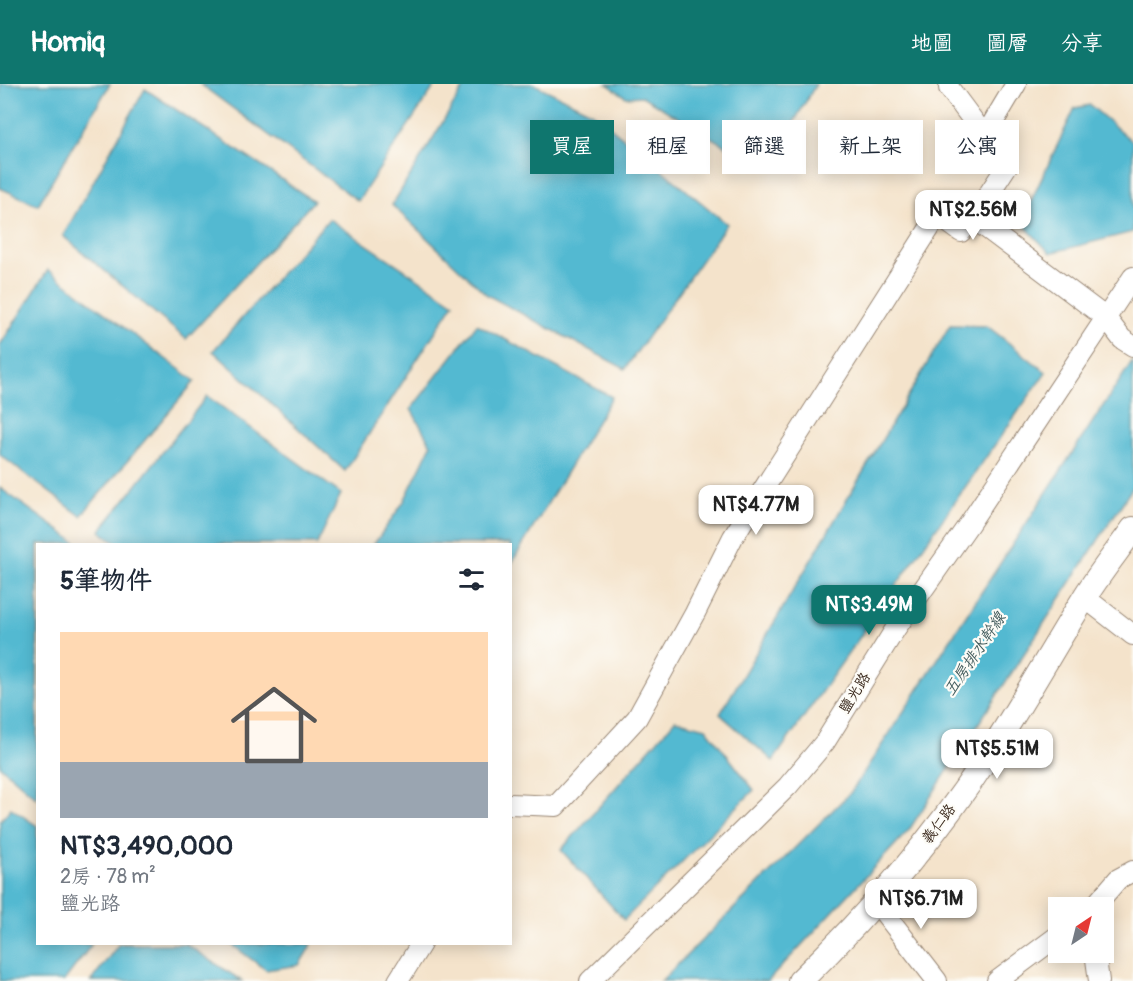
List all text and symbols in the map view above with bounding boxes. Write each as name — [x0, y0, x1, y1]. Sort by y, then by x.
text: Homiq — [30, 25, 105, 60]
text: 地圖 — [911, 30, 953, 57]
text: 圖層 — [986, 30, 1028, 57]
text: 分享 — [1061, 30, 1103, 57]
chip: 買屋 — [530, 120, 614, 174]
chip: 租屋 — [626, 120, 710, 174]
chip: 篩選 — [722, 120, 806, 174]
chip: 新上架 — [818, 120, 923, 174]
chip: 公寓 — [935, 120, 1019, 174]
pin: NT$2.56M — [911, 190, 1035, 241]
text: NT$2.56M — [929, 197, 1017, 222]
pin: NT$4.77M — [694, 485, 818, 536]
text: NT$4.77M — [713, 492, 800, 517]
icon: filters — [455, 563, 488, 596]
text: 5筆物件 — [60, 565, 152, 597]
pin: NT$3.49M — [807, 585, 931, 636]
text: NT$3.49M — [825, 592, 913, 617]
water label: 五房排水幹線 — [940, 608, 1011, 699]
street label: 鹽光路 — [835, 669, 875, 717]
icon: home — [220, 671, 328, 779]
pin: NT$5.51M — [935, 729, 1059, 780]
text: NT$5.51M — [955, 736, 1039, 761]
street label: 義仁路 — [918, 800, 960, 848]
text: NT$3,490,000 — [60, 830, 233, 862]
text: 2房 · 78 m² — [60, 864, 156, 889]
pin: NT$6.71M — [859, 879, 983, 930]
text: NT$6.71M — [879, 886, 963, 911]
text: 鹽光路 — [60, 891, 120, 916]
north arrow — [1048, 897, 1114, 963]
map controls — [1048, 897, 1114, 963]

